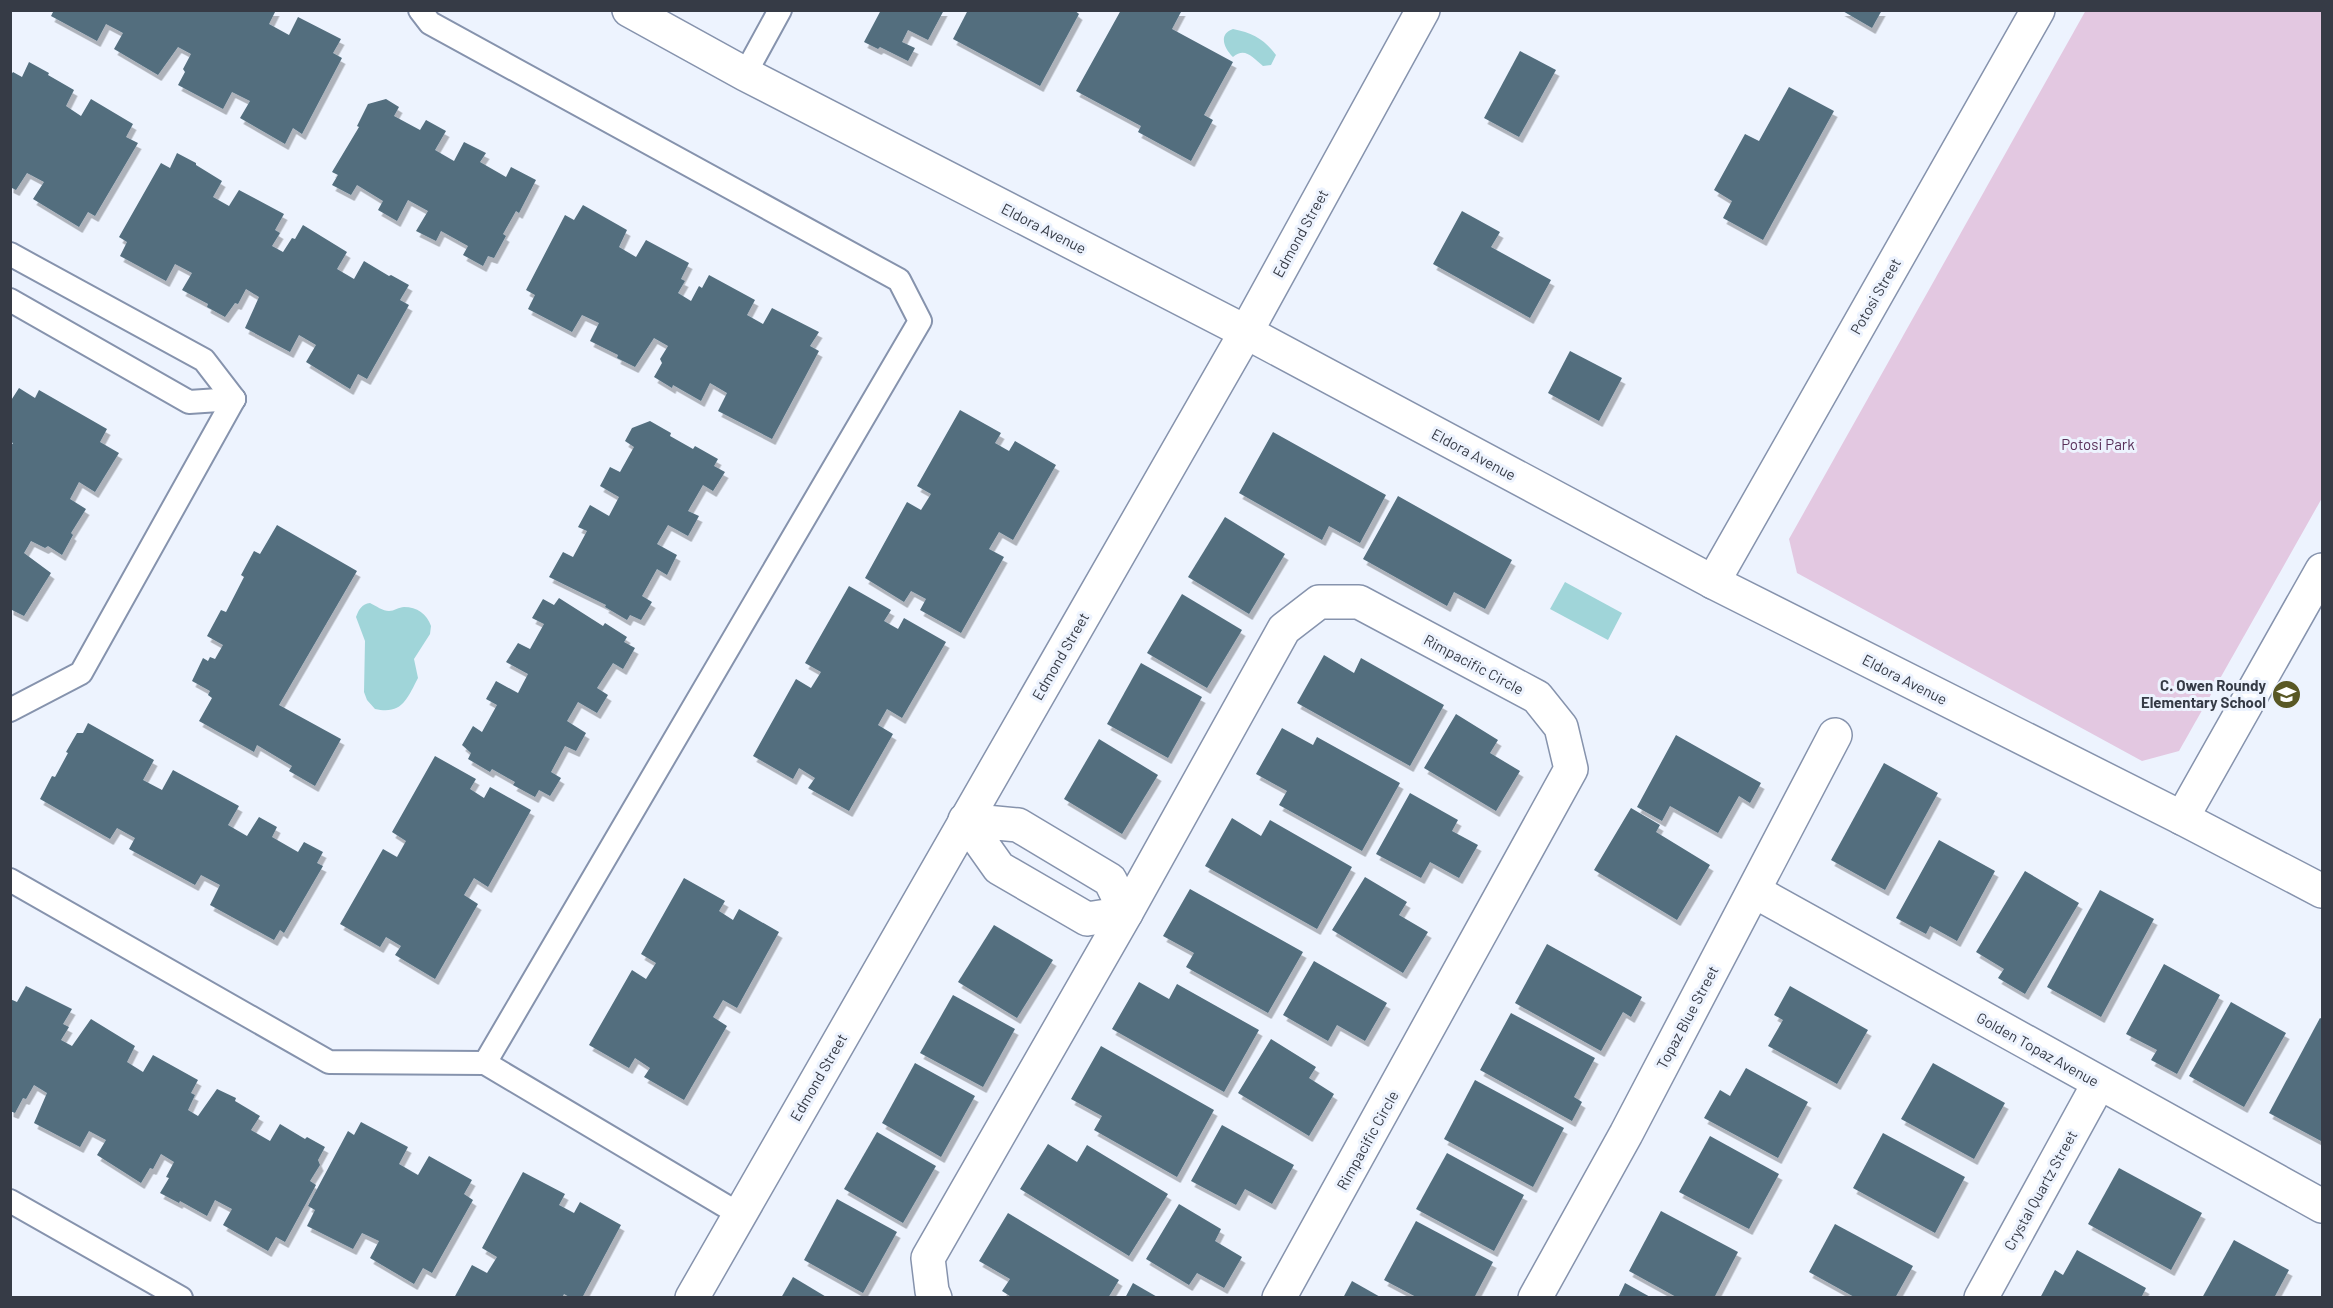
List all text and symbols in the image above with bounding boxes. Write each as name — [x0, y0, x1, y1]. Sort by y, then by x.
street label: Edmond Street — [1268, 186, 1332, 280]
street label: Eldora Avenue — [999, 199, 1089, 257]
street label: Potosi Street — [1846, 255, 1904, 337]
street label: Eldora Avenue — [1429, 424, 1519, 484]
park label: Potosi Park — [2061, 435, 2135, 453]
street label: Edmond Street — [1028, 609, 1092, 703]
street label: Rimpacific Circle — [1421, 630, 1527, 698]
street label: Eldora Avenue — [1860, 650, 1950, 708]
place label: C. Owen Roundy Elementary School — [2141, 676, 2266, 711]
school or university icon: C. Owen Roundy Elementary School — [2271, 678, 2303, 710]
street label: Topaz Blue Street — [1652, 962, 1722, 1072]
street label: Golden Topaz Avenue — [1974, 1008, 2102, 1090]
street label: Edmond Street — [786, 1030, 850, 1124]
street label: Rimpacific Circle — [1332, 1087, 1402, 1193]
street label: Crystal Quartz Street — [2000, 1127, 2080, 1253]

